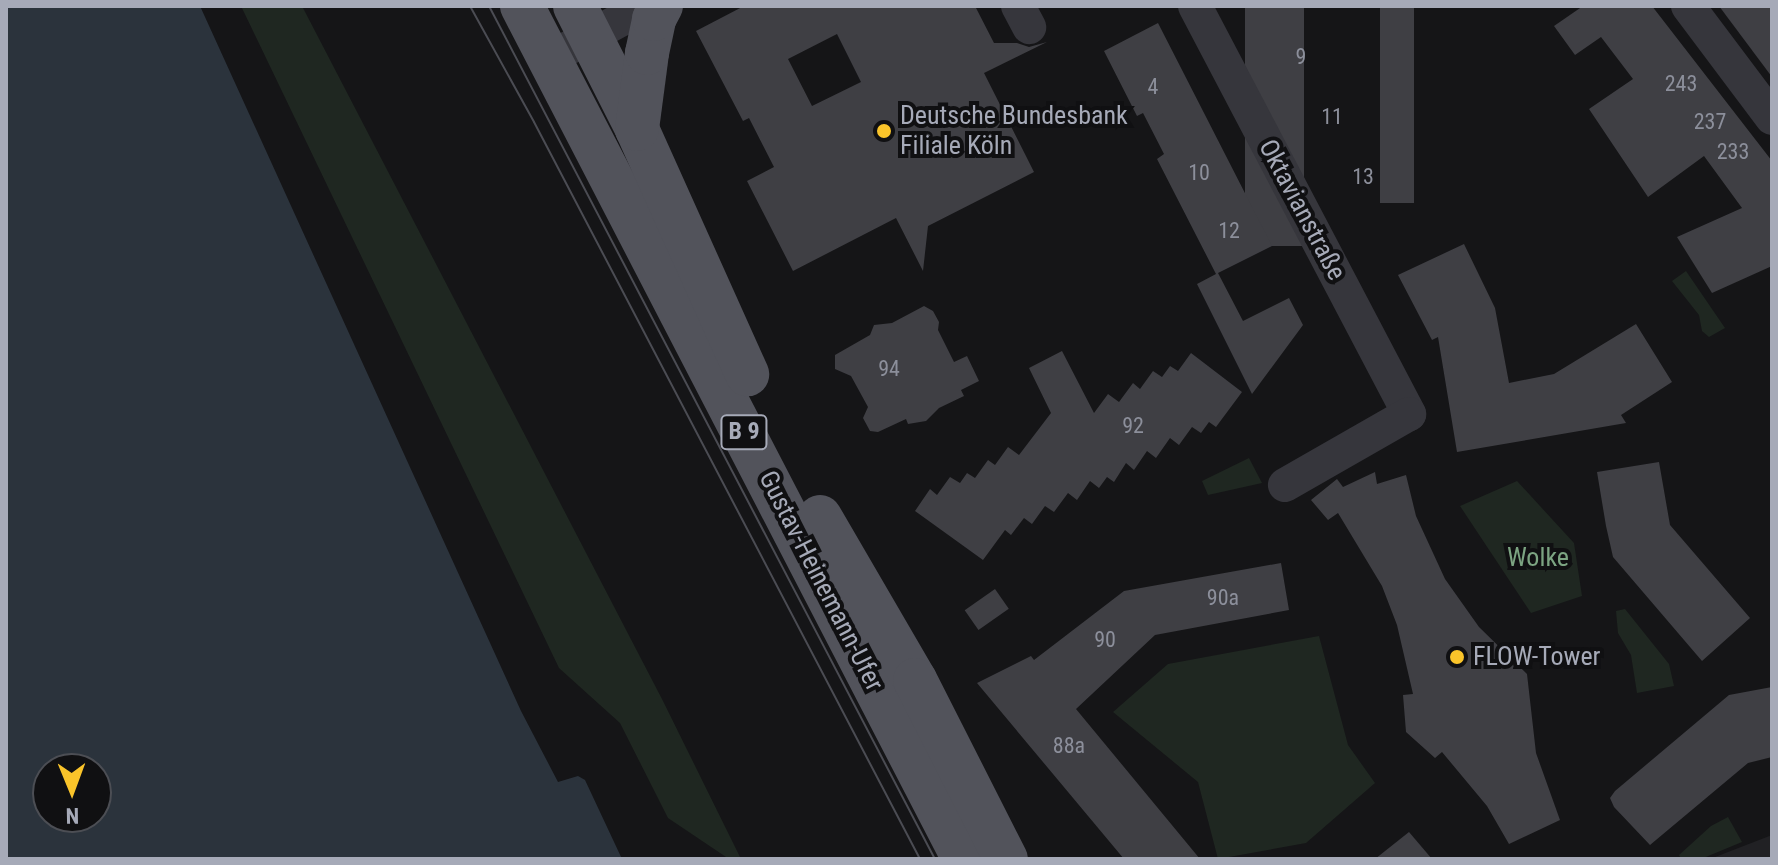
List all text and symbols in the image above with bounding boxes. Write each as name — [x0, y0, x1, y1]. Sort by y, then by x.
house number: 9 — [1296, 44, 1306, 70]
house number: 243 — [1665, 71, 1697, 97]
house number: 4 — [1148, 74, 1158, 100]
place label: Deutsche Bundesbank Filiale Köln — [900, 100, 1128, 162]
house number: 11 — [1321, 104, 1343, 130]
house number: 237 — [1694, 109, 1726, 135]
marker: Deutsche Bundesbank Filiale Köln — [875, 122, 893, 140]
street label: Oktavianstraße — [1252, 134, 1352, 286]
house number: 233 — [1717, 139, 1749, 165]
house number: 10 — [1188, 160, 1210, 186]
house number: 13 — [1352, 164, 1374, 190]
house number: 12 — [1218, 218, 1240, 244]
house number: 94 — [878, 356, 900, 382]
road number: B 9 — [720, 412, 768, 452]
house number: 92 — [1122, 413, 1144, 439]
street label: Gustav-Heinemann-Ufer — [752, 466, 890, 696]
park label: Wolke — [1507, 542, 1569, 574]
house number: 90a — [1207, 585, 1239, 611]
house number: 90 — [1094, 627, 1116, 653]
place label: FLOW-Tower — [1473, 641, 1600, 673]
marker: FLOW-Tower — [1448, 648, 1466, 666]
house number: 88a — [1053, 733, 1085, 759]
north arrow — [32, 753, 112, 833]
text: N — [65, 803, 79, 828]

